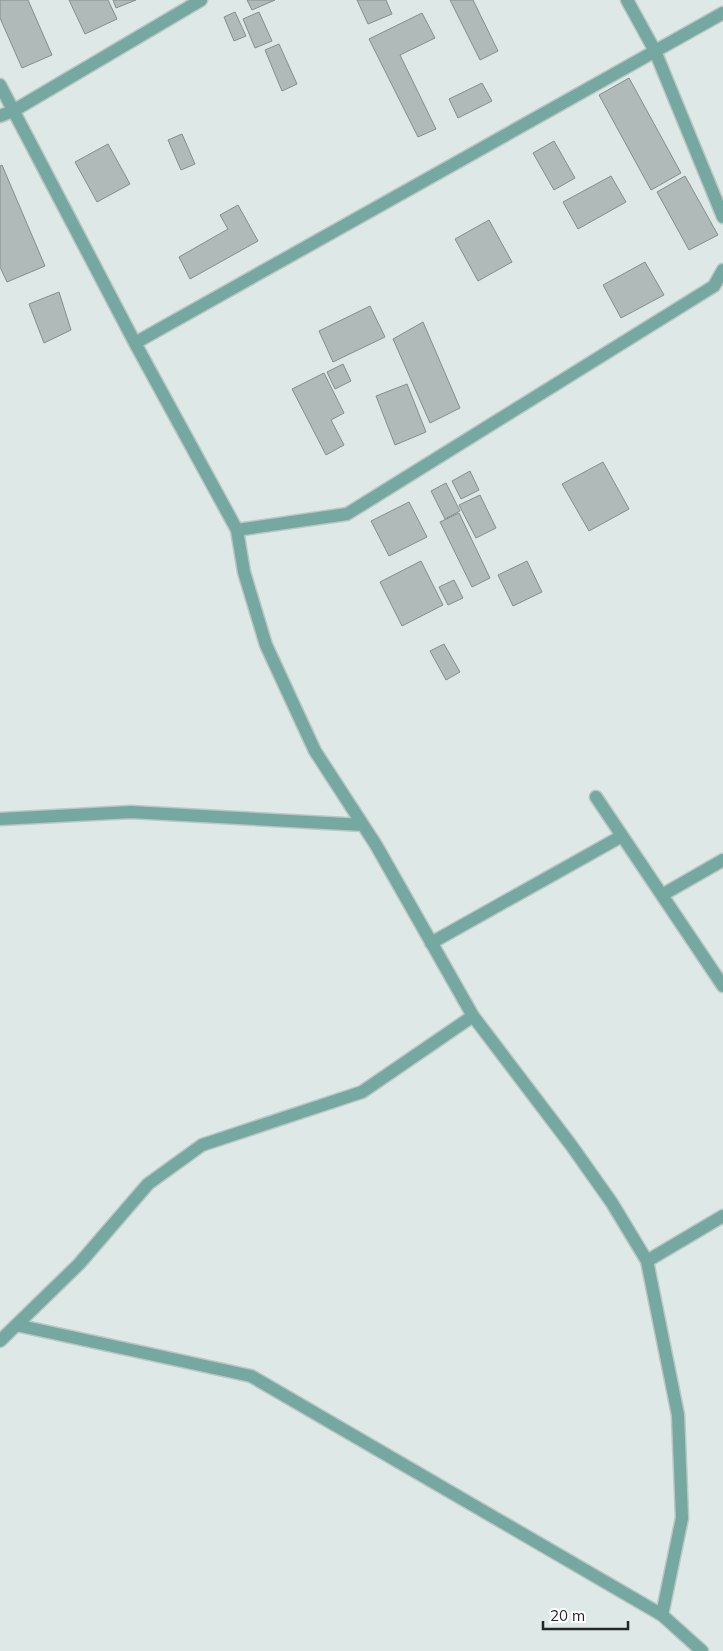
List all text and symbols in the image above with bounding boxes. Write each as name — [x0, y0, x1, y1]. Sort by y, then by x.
scale bar — [543, 1598, 628, 1630]
text: 20 m — [550, 1606, 585, 1625]

